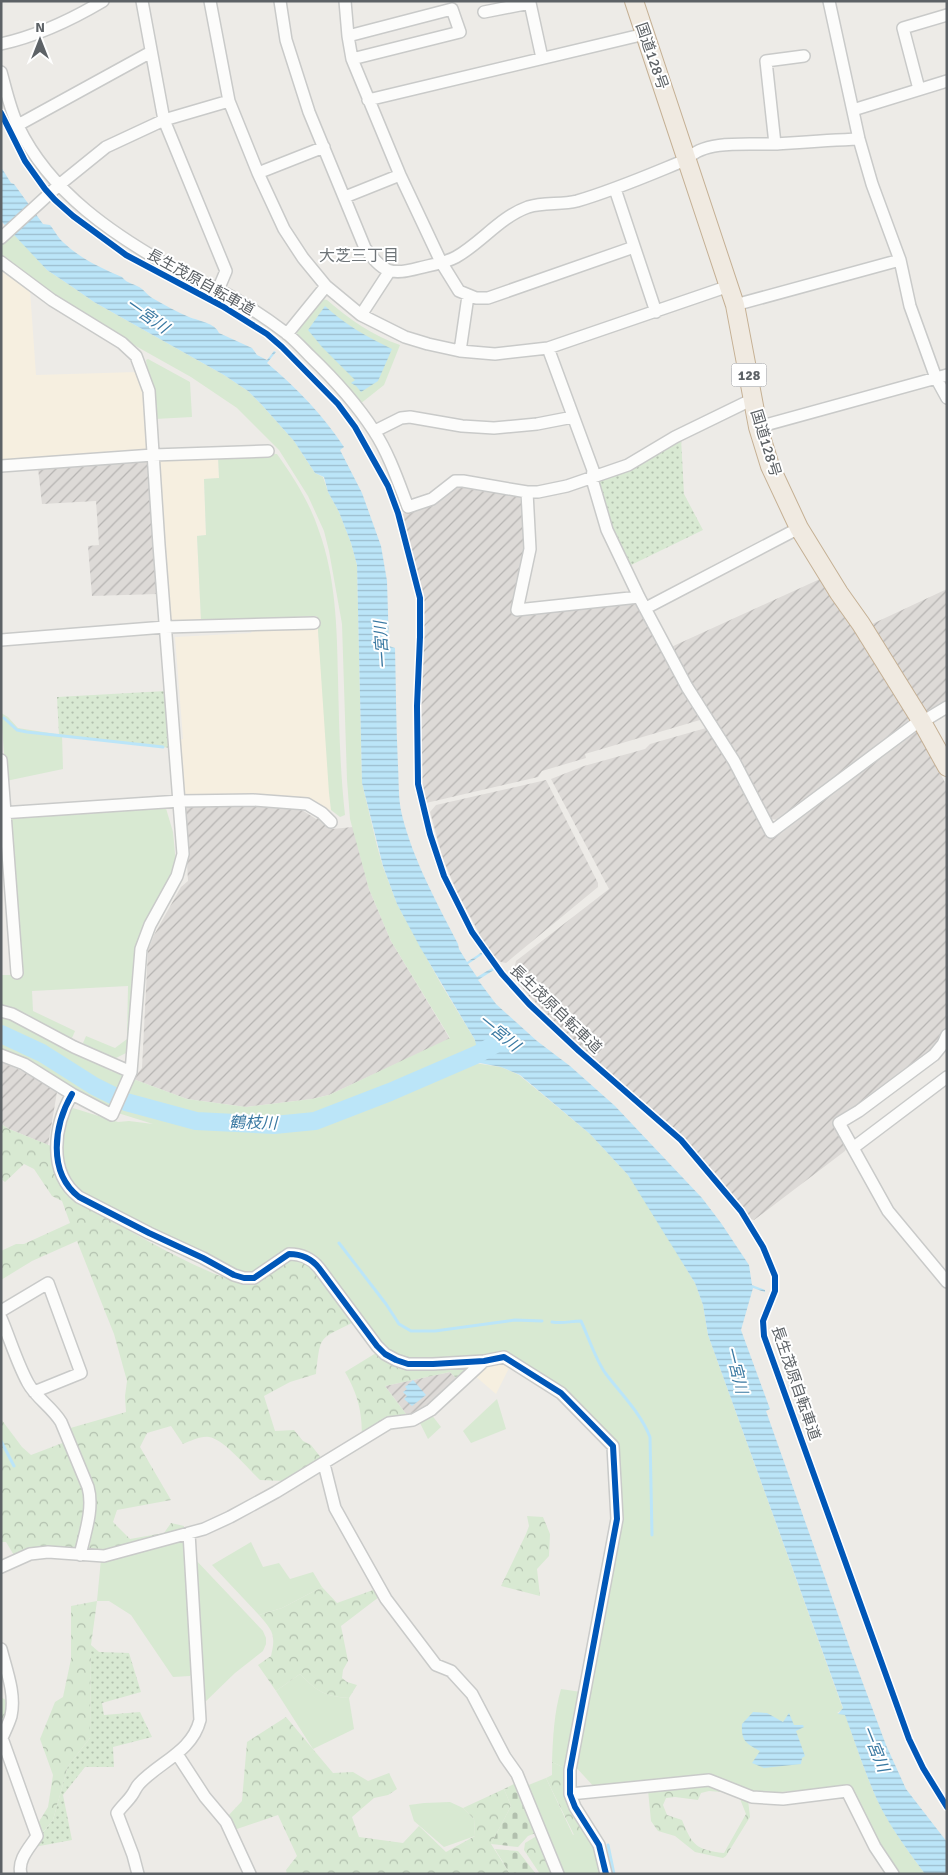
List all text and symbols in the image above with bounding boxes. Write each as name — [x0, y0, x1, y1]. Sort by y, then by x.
north arrow — [15, 15, 65, 65]
text: N — [35, 19, 45, 36]
street label: 国道128号 — [632, 20, 672, 92]
street label: 長生茂原自転車道 — [144, 245, 258, 319]
district label: 大芝三丁目 — [319, 246, 399, 266]
water label: 一宮川 — [122, 294, 174, 339]
road number: 128 — [732, 364, 766, 386]
street label: 国道128号 — [747, 407, 785, 479]
water label: 一宮川 — [370, 618, 394, 670]
street label: 長生茂原自転車道 — [507, 961, 605, 1057]
water label: 一宮川 — [474, 1010, 525, 1057]
water label: 鶴枝川 — [229, 1113, 279, 1133]
street label: 長生茂原自転車道 — [768, 1323, 824, 1443]
water label: 一宮川 — [720, 1344, 752, 1398]
water label: 一宮川 — [857, 1723, 894, 1777]

